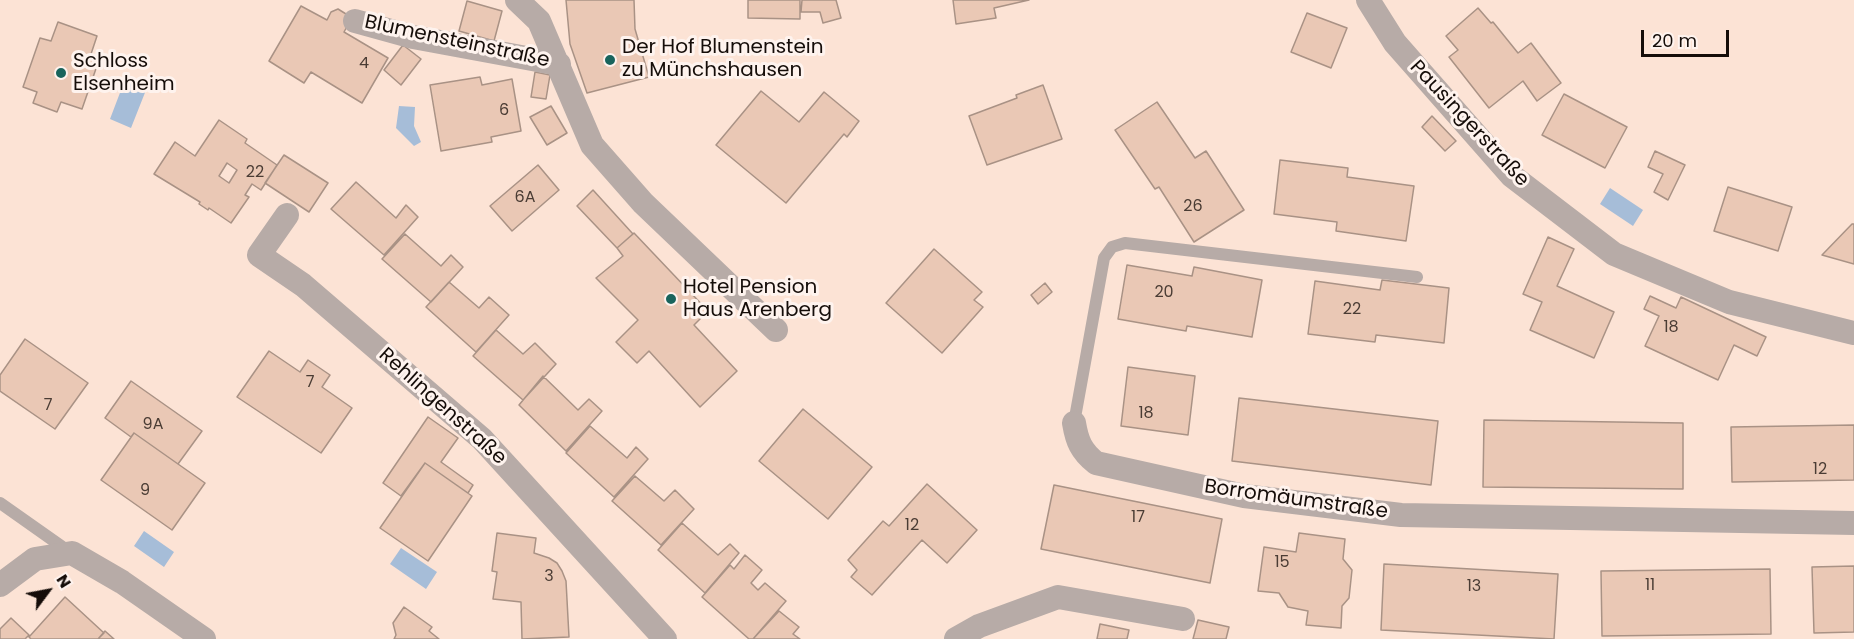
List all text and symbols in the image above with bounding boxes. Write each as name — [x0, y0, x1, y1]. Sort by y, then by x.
street label: Blumensteinstraße — [362, 11, 552, 73]
scale bar — [1644, 18, 1732, 56]
text: 20 m — [1652, 28, 1697, 53]
place label: Der Hof Blumenstein zu Münchshausen — [622, 36, 824, 83]
place label: Schloss Elsenheim — [73, 50, 175, 97]
marker: Der Hof Blumenstein zu Münchshausen — [603, 53, 617, 67]
house number: 4 — [359, 54, 369, 74]
street label: Pausingerstraße — [1404, 56, 1534, 192]
marker: Schloss Elsenheim — [54, 66, 68, 80]
house number: 6 — [499, 101, 509, 121]
house number: 22 — [246, 163, 264, 183]
house number: 6A — [515, 188, 535, 208]
house number: 26 — [1183, 197, 1203, 217]
place label: Hotel Pension Haus Arenberg — [683, 276, 832, 323]
house number: 20 — [1154, 283, 1174, 303]
marker: Hotel Pension Haus Arenberg — [664, 292, 678, 306]
house number: 22 — [1343, 300, 1361, 320]
house number: 18 — [1663, 318, 1679, 338]
street label: Rehlingenstraße — [373, 343, 511, 471]
house number: 7 — [306, 373, 314, 393]
house number: 7 — [44, 396, 52, 416]
house number: 18 — [1138, 404, 1154, 424]
house number: 9A — [143, 415, 163, 435]
house number: 12 — [1813, 460, 1827, 480]
street label: Borromäumstraße — [1203, 475, 1389, 525]
house number: 9 — [140, 481, 150, 501]
house number: 17 — [1131, 508, 1145, 528]
house number: 12 — [905, 516, 919, 536]
house number: 15 — [1274, 553, 1290, 573]
north arrow — [18, 561, 78, 621]
house number: 3 — [544, 567, 554, 587]
text: N — [51, 570, 77, 592]
house number: 11 — [1645, 576, 1655, 596]
house number: 13 — [1467, 577, 1481, 597]

